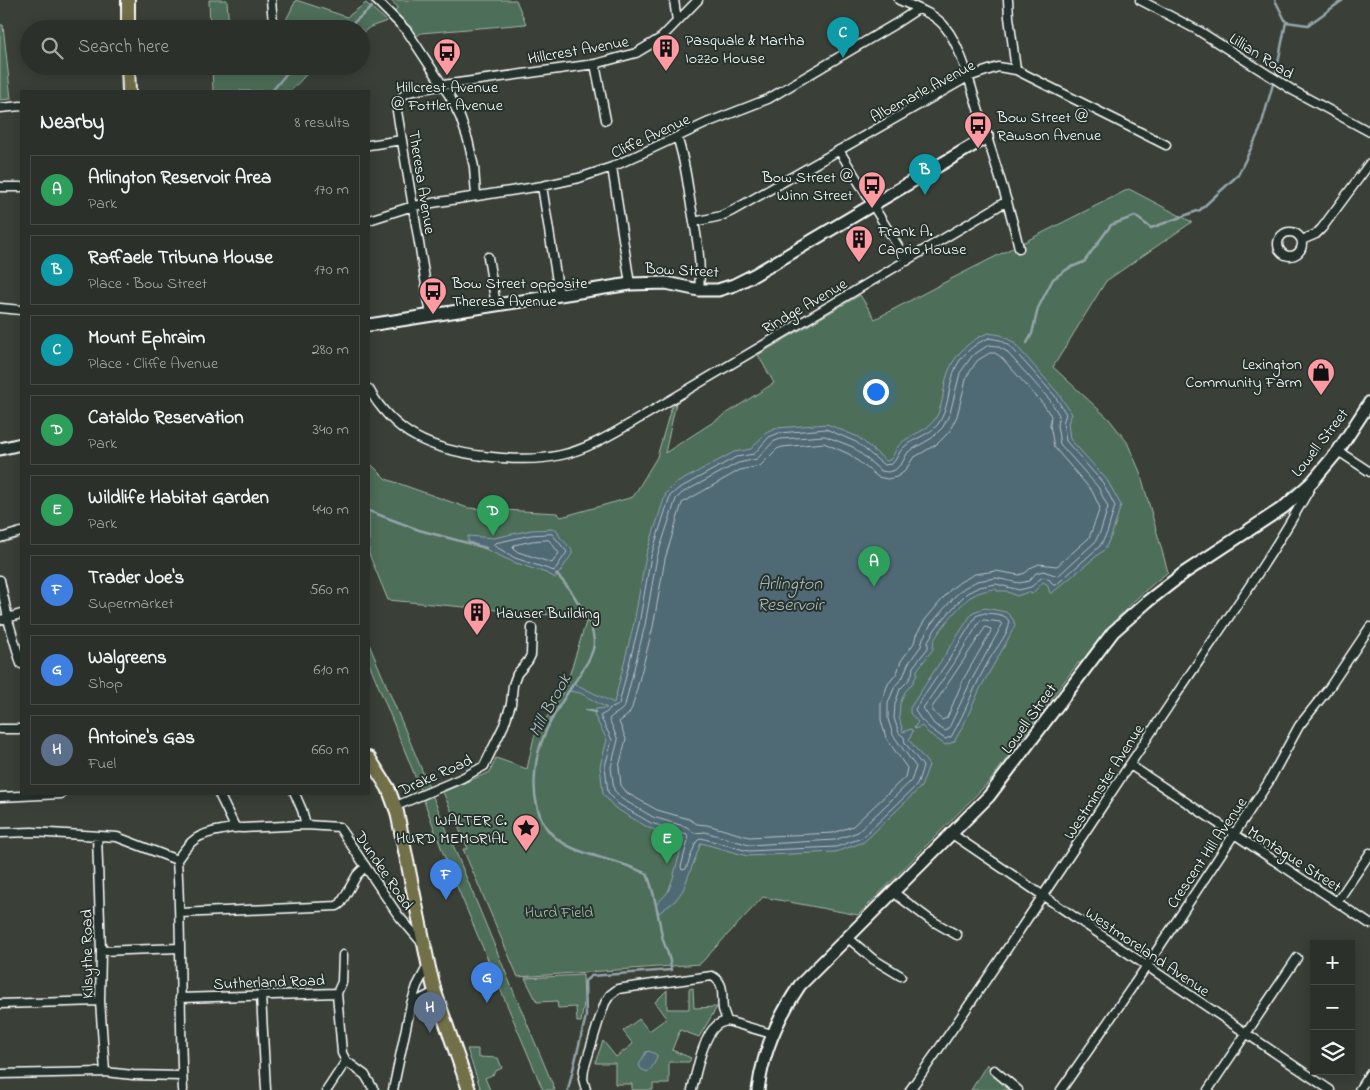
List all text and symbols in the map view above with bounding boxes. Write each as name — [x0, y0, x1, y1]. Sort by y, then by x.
pin: C — [827, 17, 859, 58]
search box — [20, 20, 370, 75]
street label: Lillian Road — [1224, 27, 1298, 86]
place label: Pasquale & Martha Iozzo House — [685, 29, 805, 71]
street label: Hillcrest Avenue — [526, 30, 632, 72]
building icon: Pasquale & Martha Iozzo House — [651, 33, 681, 72]
icon: search — [38, 34, 66, 62]
text: Search here — [78, 34, 169, 61]
bus stop icon: Hillcrest Avenue @ Fottler Avenue — [432, 37, 462, 76]
street label: Albemarle Avenue — [866, 54, 980, 130]
place label: Hillcrest Avenue @ Fottler Avenue — [391, 76, 504, 118]
place label: Bow Street @ Rawson Avenue — [996, 106, 1102, 148]
text: Nearby — [40, 108, 104, 138]
street label: Cliffe Avenue — [607, 108, 695, 166]
bus stop icon: Bow Street @ Rawson Avenue — [963, 110, 993, 149]
text: 8 results — [294, 111, 350, 135]
street label: Theresa Avenue — [401, 129, 441, 237]
pin: B — [909, 154, 941, 195]
text: Arlington Reservoir Area — [88, 165, 271, 192]
place label: Bow Street @ Winn Street — [761, 166, 854, 208]
bus stop icon: Bow Street @ Winn Street — [857, 170, 887, 209]
text: A — [52, 178, 62, 202]
text: 170 m — [314, 178, 349, 202]
text: Park — [88, 192, 117, 216]
place label: Frank A. Caprio House — [877, 220, 967, 262]
building icon: Frank A. Caprio House — [844, 224, 874, 263]
text: Raffaele Tribuna House — [88, 245, 273, 272]
street label: Bow Street — [643, 257, 720, 285]
text: B — [52, 258, 62, 282]
text: 170 m — [314, 258, 349, 282]
text: Place · Bow Street — [88, 272, 207, 296]
place label: Bow Street opposite Theresa Avenue — [451, 272, 588, 314]
street label: Rindge Avenue — [758, 272, 853, 341]
bus stop icon: Bow Street opposite Theresa Avenue — [418, 276, 448, 315]
text: Mount Ephraim — [88, 325, 205, 352]
text: C — [53, 338, 61, 362]
text: 280 m — [312, 338, 349, 362]
text: Place · Cliffe Avenue — [88, 352, 218, 376]
place label: Lexington Community Farm — [1186, 353, 1302, 395]
shop icon: Lexington Community Farm — [1306, 357, 1336, 396]
your location — [863, 379, 889, 405]
street label: Lowell Street — [1286, 403, 1356, 483]
text: Cataldo Reservation — [88, 405, 244, 432]
text: D — [51, 418, 63, 442]
text: 340 m — [312, 418, 349, 442]
text: Park — [88, 432, 117, 456]
text: Wildlife Habitat Garden — [88, 485, 269, 512]
pin: D — [477, 495, 509, 536]
text: E — [52, 498, 62, 522]
text: 440 m — [312, 498, 349, 522]
text: Park — [88, 512, 117, 536]
pin: A — [858, 546, 890, 587]
text: Trader Joe's — [88, 565, 184, 592]
water label: Arlington Reservoir — [757, 572, 825, 619]
text: F — [52, 578, 62, 602]
text: 560 m — [309, 578, 349, 602]
text: Supermarket — [88, 592, 174, 616]
building icon: Hauser Building — [462, 597, 492, 636]
place label: Hauser Building — [496, 602, 600, 626]
text: Walgreens — [88, 645, 167, 672]
text: G — [52, 658, 62, 682]
text: 610 m — [314, 658, 349, 682]
water label: Mill Brook — [523, 669, 579, 742]
text: Shop — [88, 672, 123, 696]
street label: Lowell Street — [996, 679, 1064, 759]
street label: Westminster Avenue — [1058, 719, 1152, 845]
text: Antoine's Gas — [88, 725, 195, 752]
text: H — [52, 738, 62, 762]
text: 660 m — [312, 738, 349, 762]
street label: Drake Road — [394, 749, 476, 803]
text: Fuel — [88, 752, 116, 776]
street label: Crescent Hill Avenue — [1161, 792, 1254, 914]
place label: WALTER C. HURD MEMORIAL — [396, 809, 507, 851]
place icon: WALTER C. HURD MEMORIAL — [511, 813, 541, 852]
street label: Montague Street — [1242, 820, 1346, 899]
pin: E — [651, 823, 683, 864]
street label: Dundee Road — [347, 826, 419, 915]
pin: F — [430, 859, 462, 900]
park label: Hurd Field — [525, 901, 593, 925]
street label: Westmoreland Avenue — [1080, 902, 1215, 1004]
street label: Kilsythe Road — [75, 909, 101, 999]
map controls — [1310, 940, 1355, 1075]
button: + — [1310, 940, 1355, 985]
pin: G — [471, 962, 503, 1003]
street label: Sutherland Road — [213, 969, 325, 997]
button: − — [1310, 985, 1355, 1030]
pin: H — [414, 992, 446, 1033]
button: layers — [1310, 1030, 1355, 1075]

